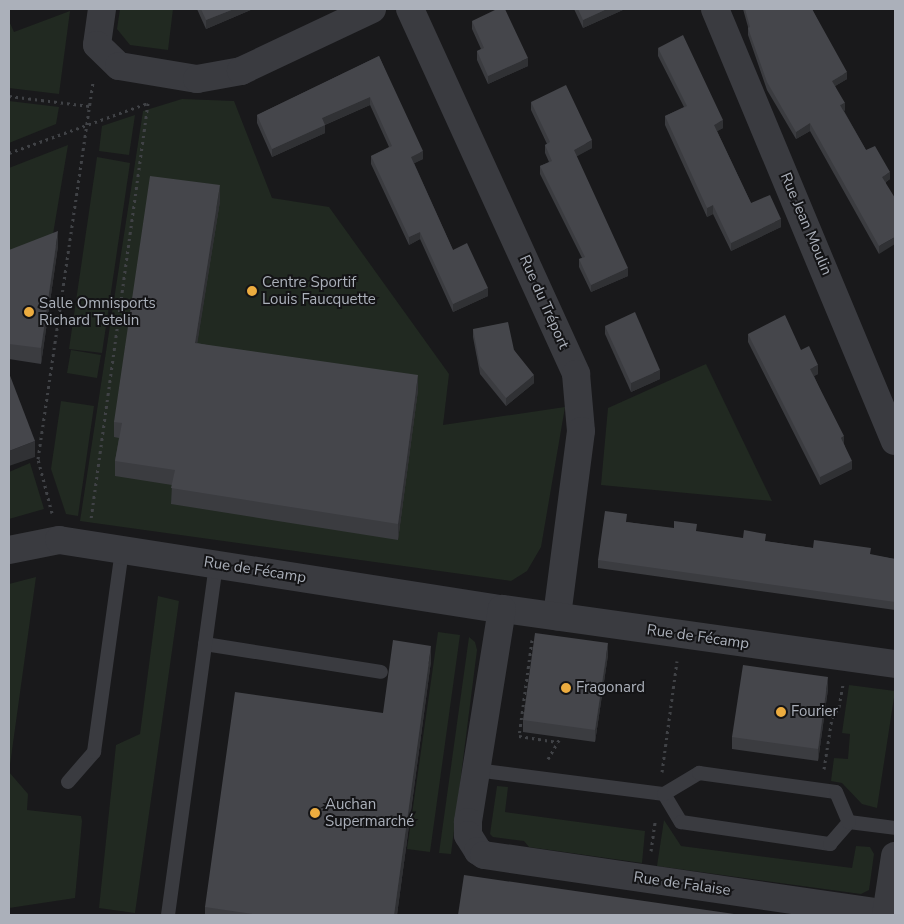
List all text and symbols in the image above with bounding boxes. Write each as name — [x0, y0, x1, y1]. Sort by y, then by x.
street label: Rue Jean Moulin — [776, 170, 836, 278]
street label: Rue du Tréport — [515, 252, 573, 352]
place label: Centre Sportif Louis Faucquette — [262, 273, 376, 308]
marker: Centre Sportif Louis Faucquette — [246, 285, 258, 297]
place label: Salle Omnisports Richard Tetelin — [39, 294, 156, 329]
marker: Salle Omnisports Richard Tetelin — [23, 306, 35, 318]
street label: Rue de Fécamp — [203, 553, 307, 587]
street label: Rue de Fécamp — [646, 621, 750, 653]
place label: Fragonard — [576, 679, 645, 697]
marker: Fragonard — [560, 682, 572, 694]
place label: Fourier — [791, 703, 838, 721]
marker: Fourier — [775, 706, 787, 718]
place label: Auchan Supermarché — [325, 795, 414, 830]
marker: Auchan Supermarché — [309, 807, 321, 819]
street label: Rue de Falaise — [632, 868, 732, 900]

